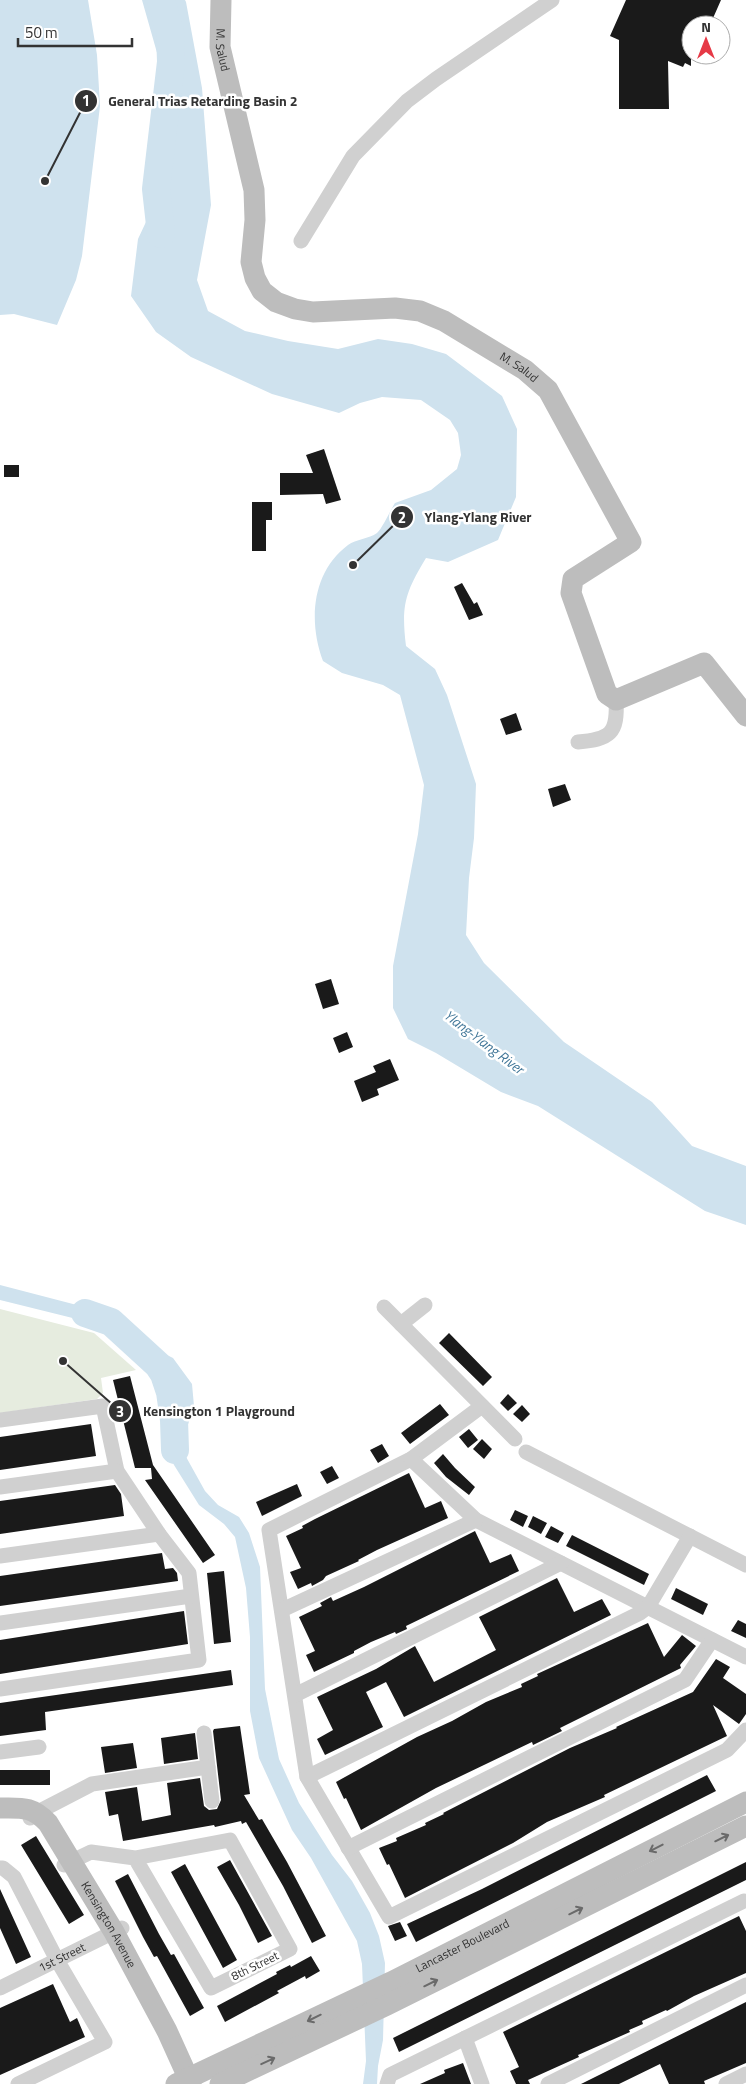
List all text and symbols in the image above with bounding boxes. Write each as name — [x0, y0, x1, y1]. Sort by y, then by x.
scale bar — [18, 15, 131, 47]
north arrow — [681, 15, 731, 65]
text: N — [701, 16, 711, 37]
text: 50 m — [25, 21, 58, 44]
street label: M. Salud — [211, 28, 235, 73]
callout: General Trias Retarding Basin 2 — [73, 86, 307, 115]
text: 1 — [82, 89, 90, 112]
text: General Trias Retarding Basin 2 — [108, 90, 298, 111]
street label: M. Salud — [496, 347, 543, 387]
callout: Ylang-Ylang River — [390, 503, 542, 532]
text: 2 — [398, 506, 406, 529]
text: Ylang-Ylang River — [424, 506, 532, 527]
water label: Ylang-Ylang River — [440, 1005, 530, 1080]
callout: Kensington 1 Playground — [108, 1397, 305, 1426]
text: 3 — [116, 1400, 124, 1423]
text: Kensington 1 Playground — [143, 1400, 295, 1421]
one-way arrow — [714, 1833, 729, 1842]
one-way arrow — [649, 1844, 664, 1853]
street label: Kensington Avenue — [76, 1878, 142, 1971]
one-way arrow — [569, 1905, 584, 1915]
street label: Lancaster Boulevard — [412, 1914, 512, 1977]
street label: 1st Street — [35, 1937, 89, 1977]
street label: 8th Street — [228, 1945, 283, 1985]
one-way arrow — [423, 1978, 438, 1987]
one-way arrow — [307, 2014, 322, 2023]
one-way arrow — [260, 2056, 275, 2065]

